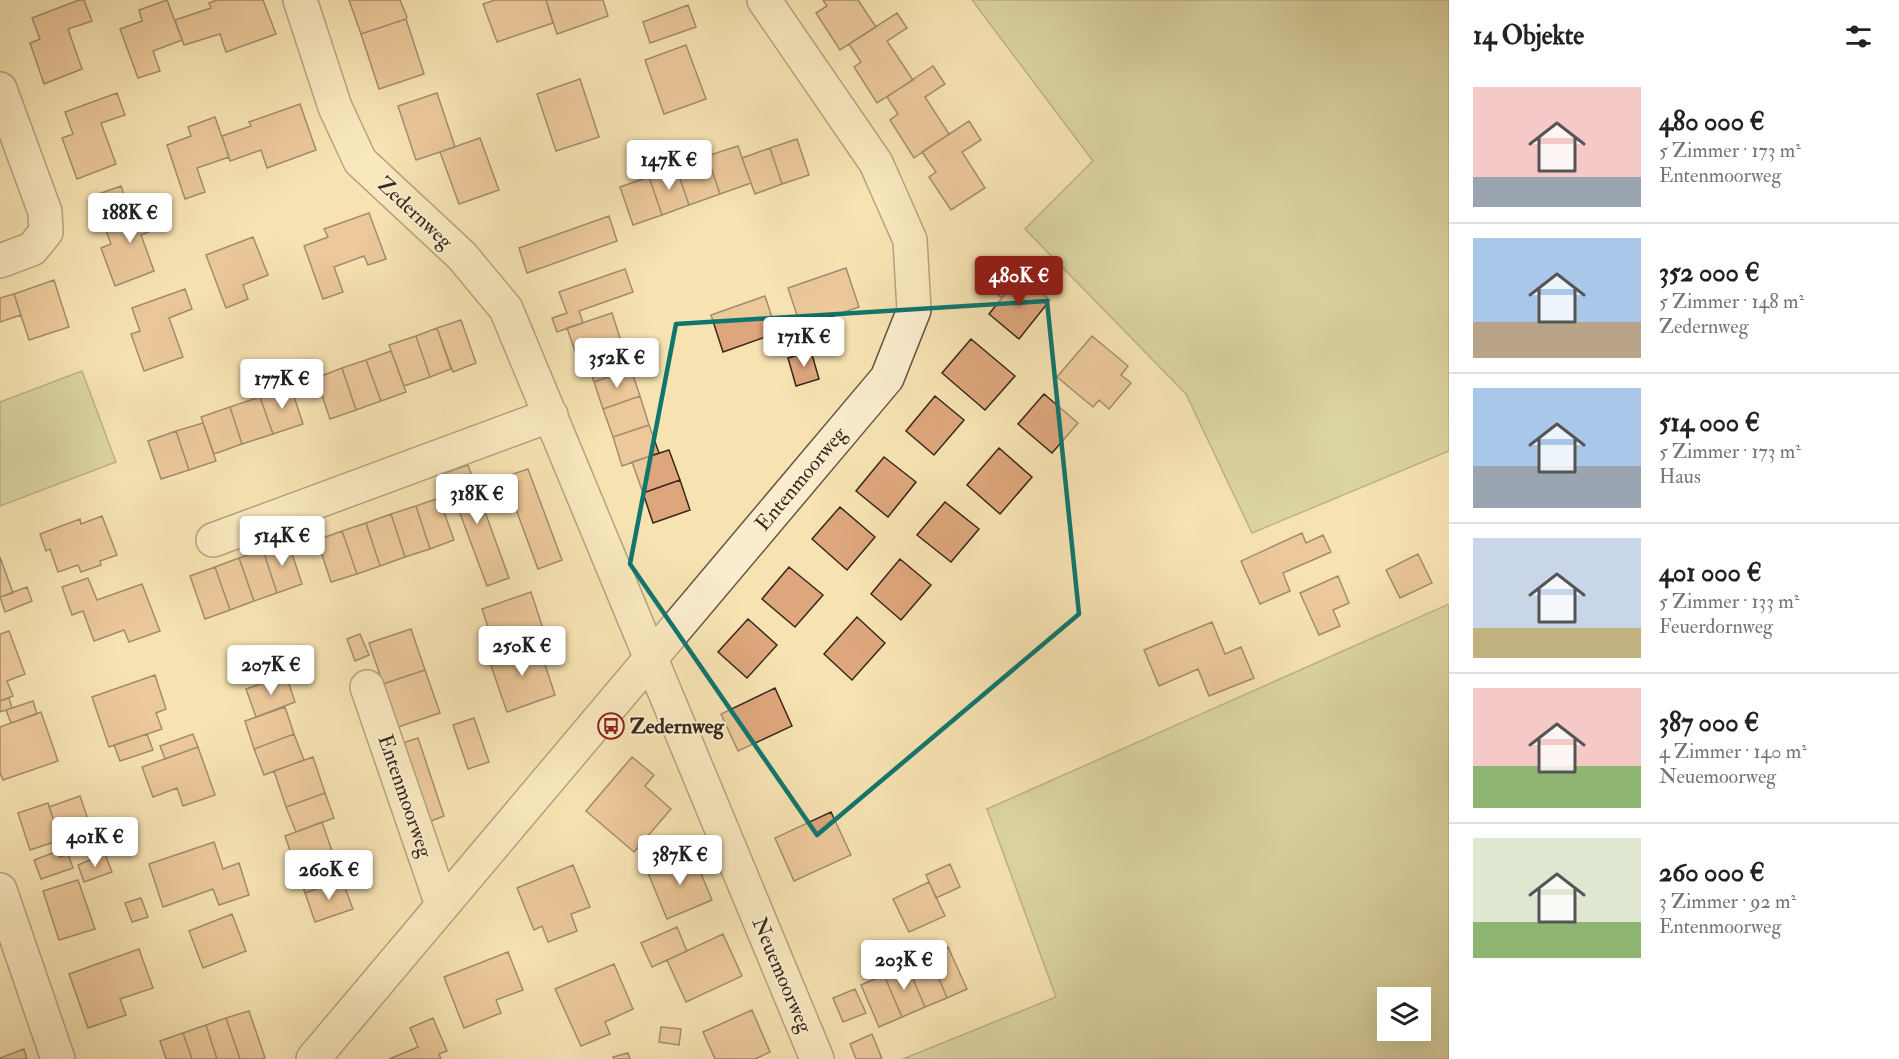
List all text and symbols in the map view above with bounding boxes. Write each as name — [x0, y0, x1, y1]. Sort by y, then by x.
text: 14 Objekte — [1473, 20, 1584, 52]
icon: filters — [1842, 20, 1875, 53]
text: 480 000 € — [1659, 106, 1765, 138]
icon: home — [1521, 111, 1593, 183]
text: 5 Zimmer · 173 m² — [1659, 138, 1801, 163]
pin: 147K € — [620, 140, 718, 191]
text: 147K € — [641, 147, 697, 172]
text: Entenmoorweg — [1659, 163, 1781, 188]
street label: Zedernweg — [371, 171, 459, 255]
pin: 188K € — [81, 193, 179, 244]
text: 188K € — [102, 200, 158, 225]
pin: 480K € — [970, 256, 1068, 307]
text: 352 000 € — [1659, 257, 1760, 289]
icon: home — [1521, 262, 1593, 334]
text: 480K € — [989, 263, 1049, 288]
text: 5 Zimmer · 148 m² — [1659, 289, 1804, 314]
text: Zedernweg — [1659, 314, 1748, 339]
pin: 171K € — [755, 317, 853, 368]
text: 171K € — [777, 324, 831, 349]
pin: 352K € — [568, 338, 666, 389]
text: 352K € — [589, 345, 645, 370]
pin: 177K € — [233, 359, 331, 410]
text: 177K € — [254, 366, 310, 391]
text: 514 000 € — [1659, 407, 1760, 439]
icon: home — [1521, 412, 1593, 484]
street label: Entenmoorweg — [749, 421, 853, 537]
text: 5 Zimmer · 173 m² — [1659, 439, 1801, 464]
text: Haus — [1659, 464, 1701, 489]
pin: 318K € — [428, 474, 526, 525]
text: 318K € — [450, 481, 504, 506]
pin: 514K € — [233, 516, 331, 567]
text: 514K € — [254, 523, 310, 548]
text: 401 000 € — [1659, 557, 1762, 589]
icon: home — [1521, 562, 1593, 634]
text: 5 Zimmer · 133 m² — [1659, 589, 1799, 614]
text: Feuerdornweg — [1659, 614, 1773, 639]
pin: 250K € — [473, 626, 571, 677]
text: 250K € — [493, 633, 551, 658]
pin: 207K € — [222, 645, 320, 696]
text: 207K € — [241, 652, 301, 677]
text: 387 000 € — [1659, 707, 1759, 739]
bus stop icon: Zedernweg — [596, 711, 626, 741]
icon: home — [1521, 712, 1593, 784]
place label: Zedernweg — [630, 713, 725, 740]
street label: Entenmoorweg — [371, 731, 439, 862]
text: 4 Zimmer · 140 m² — [1659, 739, 1807, 764]
text: Neuemoorweg — [1659, 764, 1776, 789]
pin: 401K € — [46, 817, 144, 868]
text: 401K € — [66, 824, 124, 849]
pin: 387K € — [631, 835, 729, 886]
text: 387K € — [652, 842, 708, 867]
pin: 260K € — [280, 850, 378, 901]
text: 260K € — [299, 857, 359, 882]
text: 260 000 € — [1659, 857, 1765, 889]
icon: home — [1521, 862, 1593, 934]
text: 3 Zimmer · 92 m² — [1659, 889, 1796, 914]
street label: Neuemoorweg — [746, 913, 819, 1037]
text: Entenmoorweg — [1659, 914, 1781, 939]
pin: 203K € — [855, 940, 953, 991]
text: 203K € — [875, 947, 933, 972]
map controls — [1377, 987, 1431, 1041]
button: layers — [1377, 987, 1431, 1041]

